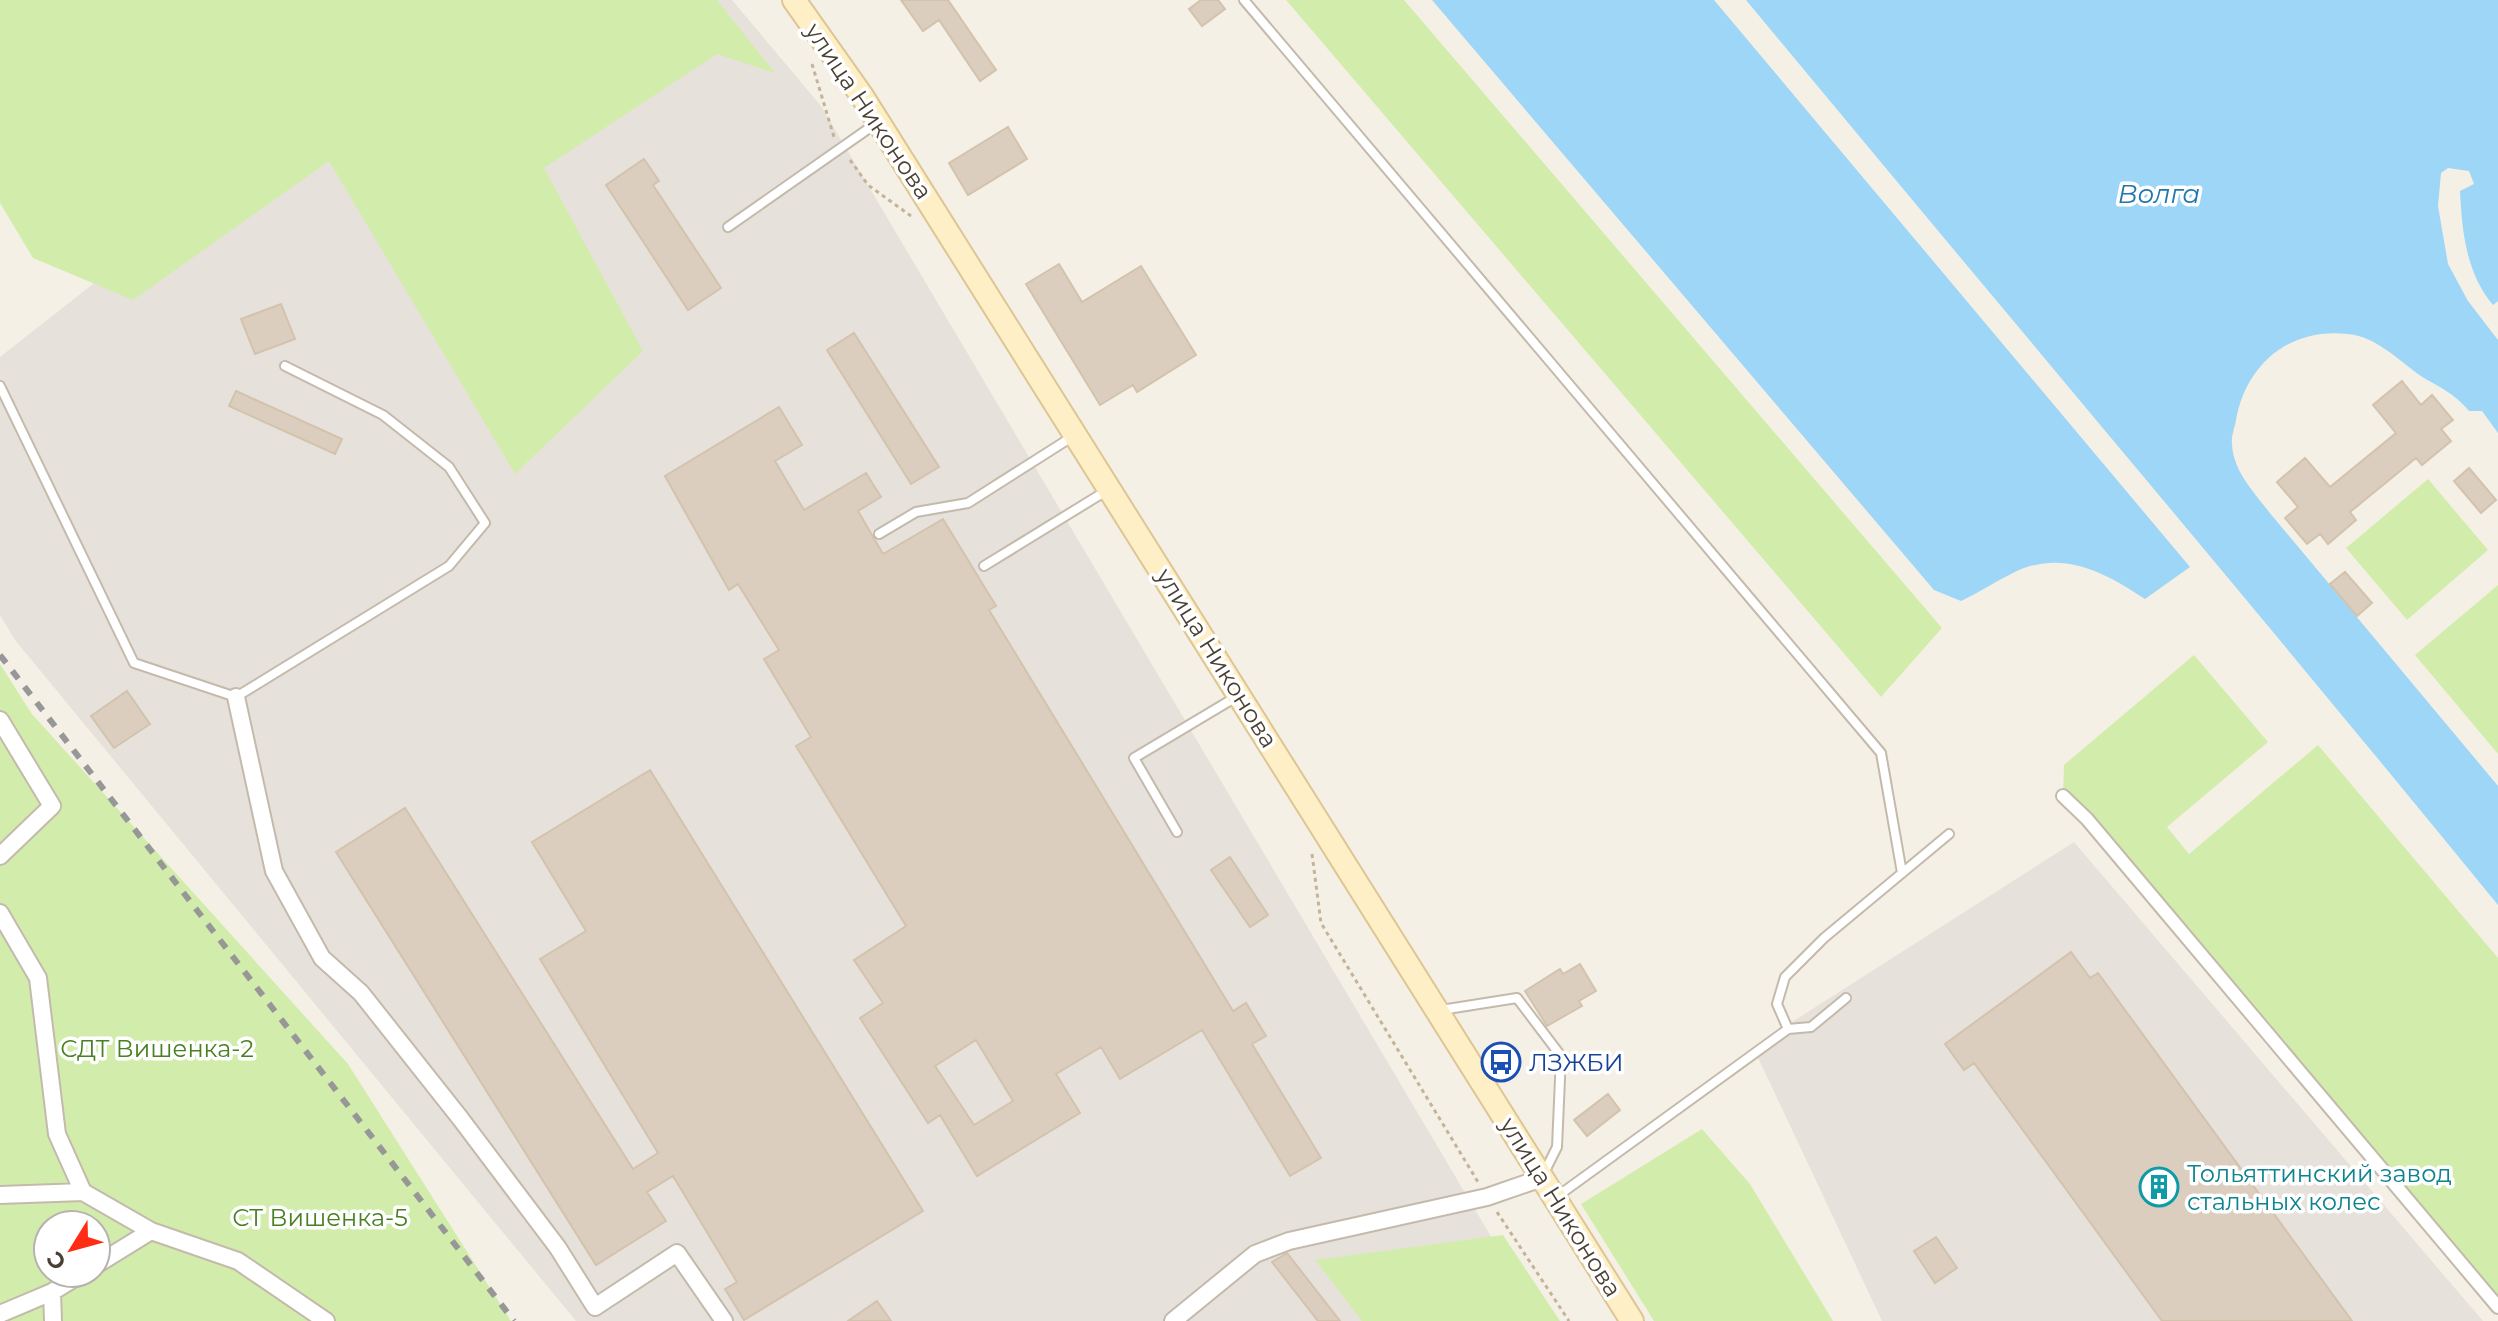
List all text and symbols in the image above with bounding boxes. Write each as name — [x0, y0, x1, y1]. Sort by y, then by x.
street label: улица Никонова — [799, 17, 939, 205]
water label: Волга — [2118, 178, 2200, 210]
street label: улица Никонова — [1150, 562, 1284, 753]
park label: СДТ Вишенка-2 — [60, 1034, 254, 1063]
bus stop icon: ЛЗЖБИ — [1480, 1041, 1522, 1083]
place label: ЛЗЖБИ — [1529, 1048, 1624, 1077]
street label: улица Никонова — [1494, 1111, 1628, 1302]
place label: Тольяттинский завод стальных колес — [2187, 1159, 2452, 1216]
building icon: Тольяттинский завод стальных колес — [2138, 1166, 2180, 1208]
park label: СТ Вишенка-5 — [232, 1203, 408, 1232]
north arrow — [32, 1209, 112, 1289]
text: С — [41, 1246, 72, 1275]

